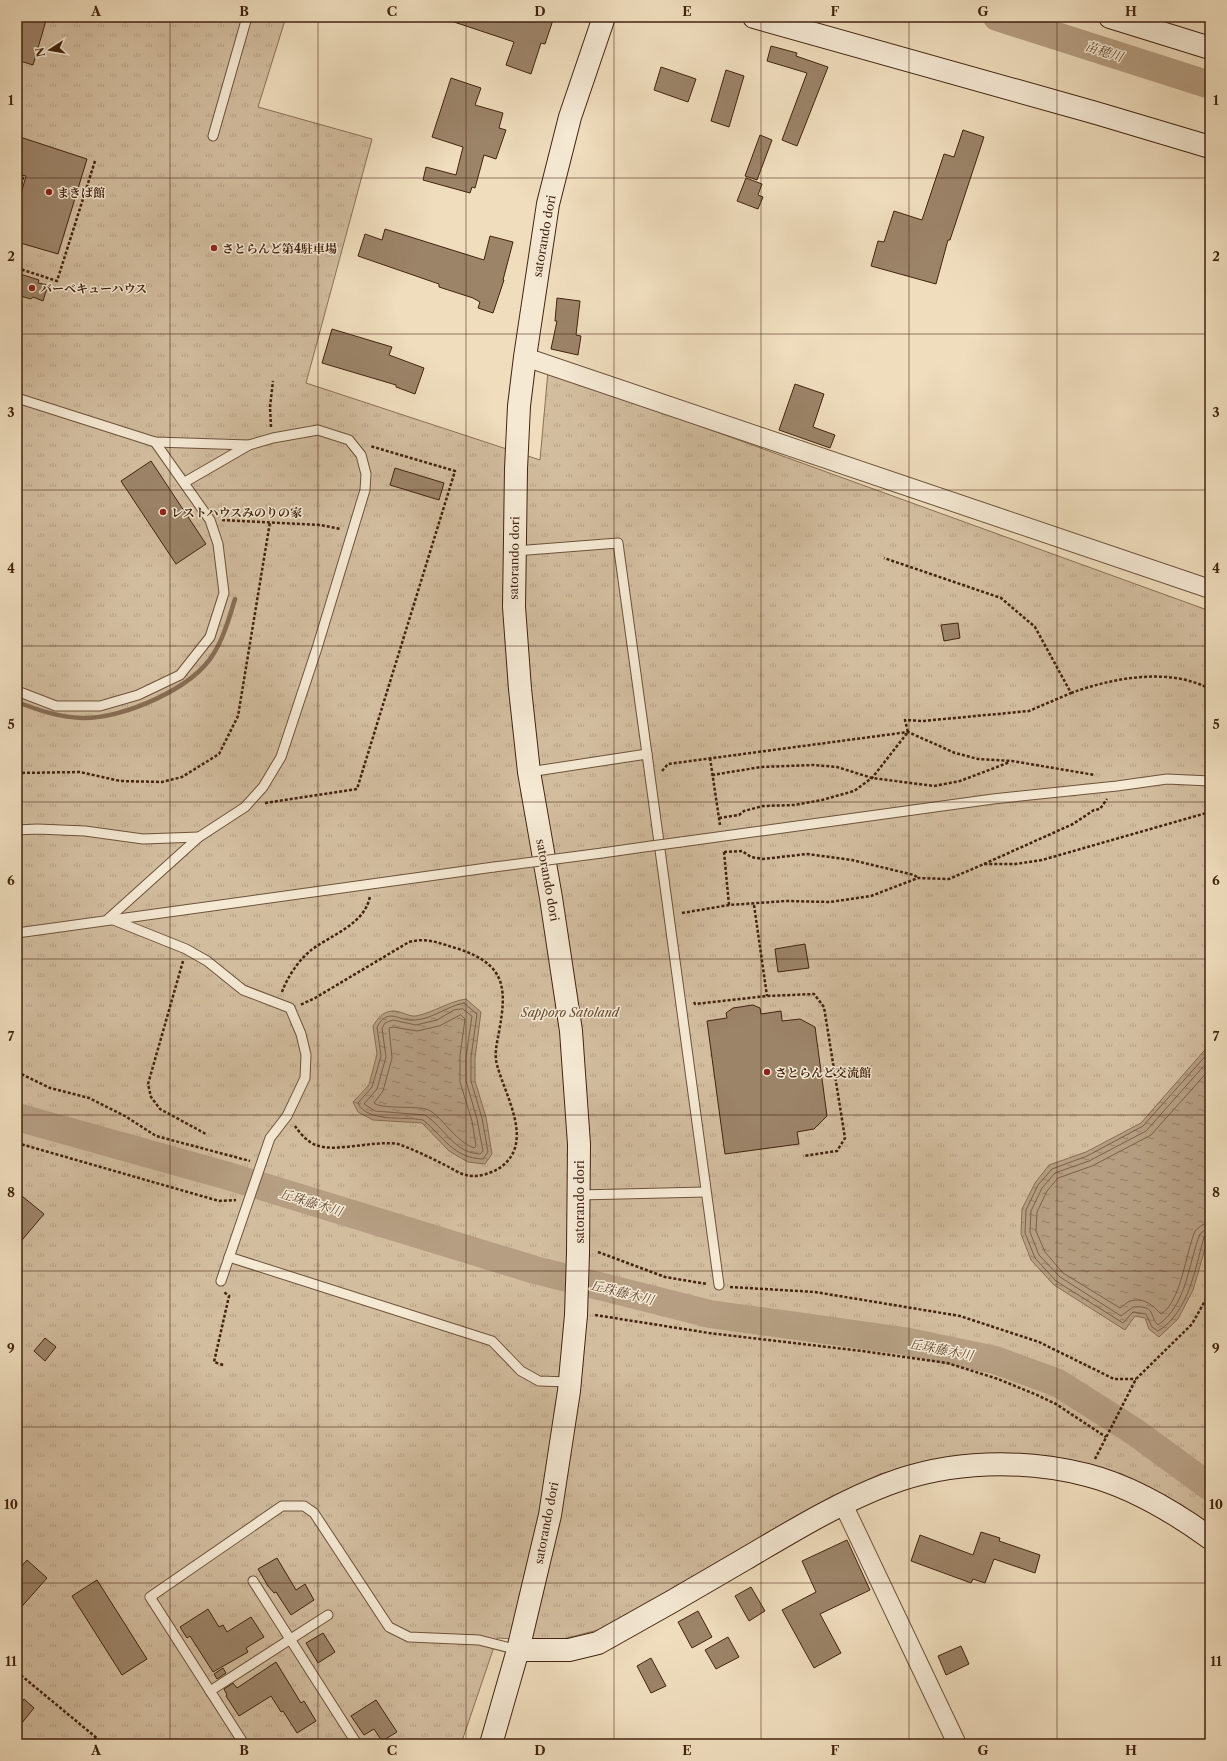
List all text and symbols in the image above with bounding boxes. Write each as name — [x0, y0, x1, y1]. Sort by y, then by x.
text: A — [90, 3, 102, 19]
text: B — [239, 3, 249, 19]
text: C — [387, 3, 397, 19]
text: D — [534, 3, 546, 19]
text: E — [682, 3, 692, 19]
text: F — [831, 3, 840, 19]
text: G — [977, 3, 989, 19]
text: H — [1125, 3, 1137, 19]
north arrow — [30, 30, 70, 70]
water label: 苗穂川 — [1083, 37, 1127, 65]
text: N — [32, 46, 48, 58]
text: 1 — [8, 92, 14, 108]
text: 1 — [1213, 92, 1219, 108]
place label: まきば館 — [57, 185, 105, 200]
marker: まきば館 — [44, 187, 54, 197]
street label: satorando dori — [529, 193, 559, 278]
place label: さとらんど第4駐車場 — [222, 241, 337, 256]
marker: さとらんど第4駐車場 — [209, 243, 219, 253]
text: 2 — [7, 248, 15, 264]
text: 2 — [1212, 248, 1220, 264]
place label: バーベキューハウス — [40, 281, 147, 296]
marker: バーベキューハウス — [27, 283, 37, 293]
text: 3 — [7, 404, 15, 420]
text: 3 — [1212, 404, 1220, 420]
place label: レストハウスみのりの家 — [171, 505, 302, 520]
marker: レストハウスみのりの家 — [158, 507, 168, 517]
street label: satorando dori — [506, 516, 522, 600]
text: 4 — [7, 560, 15, 576]
text: 4 — [1212, 560, 1220, 576]
text: 5 — [7, 716, 15, 732]
text: 5 — [1212, 716, 1220, 732]
street label: satorando dori — [533, 838, 563, 923]
text: 6 — [7, 872, 15, 888]
text: 6 — [1212, 872, 1220, 888]
park label: Sapporo Satoland — [520, 1005, 621, 1020]
text: 7 — [8, 1028, 15, 1044]
text: 7 — [1213, 1028, 1220, 1044]
place label: さとらんど交流館 — [775, 1065, 871, 1080]
marker: さとらんど交流館 — [762, 1067, 772, 1077]
street label: satorando dori — [572, 1160, 587, 1244]
text: 8 — [7, 1184, 15, 1200]
text: 8 — [1212, 1184, 1220, 1200]
water label: 丘珠藤木川 — [278, 1185, 346, 1220]
water label: 丘珠藤木川 — [589, 1276, 657, 1308]
water label: 丘珠藤木川 — [908, 1335, 976, 1363]
text: 9 — [7, 1340, 15, 1356]
text: 9 — [1212, 1340, 1220, 1356]
street label: satorando dori — [531, 1480, 561, 1565]
text: 10 — [4, 1496, 18, 1512]
text: 10 — [1209, 1496, 1223, 1512]
text: 11 — [5, 1653, 17, 1669]
text: 11 — [1210, 1653, 1222, 1669]
text: A — [90, 1742, 102, 1758]
text: B — [239, 1742, 249, 1758]
text: C — [387, 1742, 397, 1758]
text: D — [534, 1742, 546, 1758]
text: E — [682, 1742, 692, 1758]
text: F — [831, 1742, 840, 1758]
text: G — [977, 1742, 989, 1758]
text: H — [1125, 1742, 1137, 1758]

